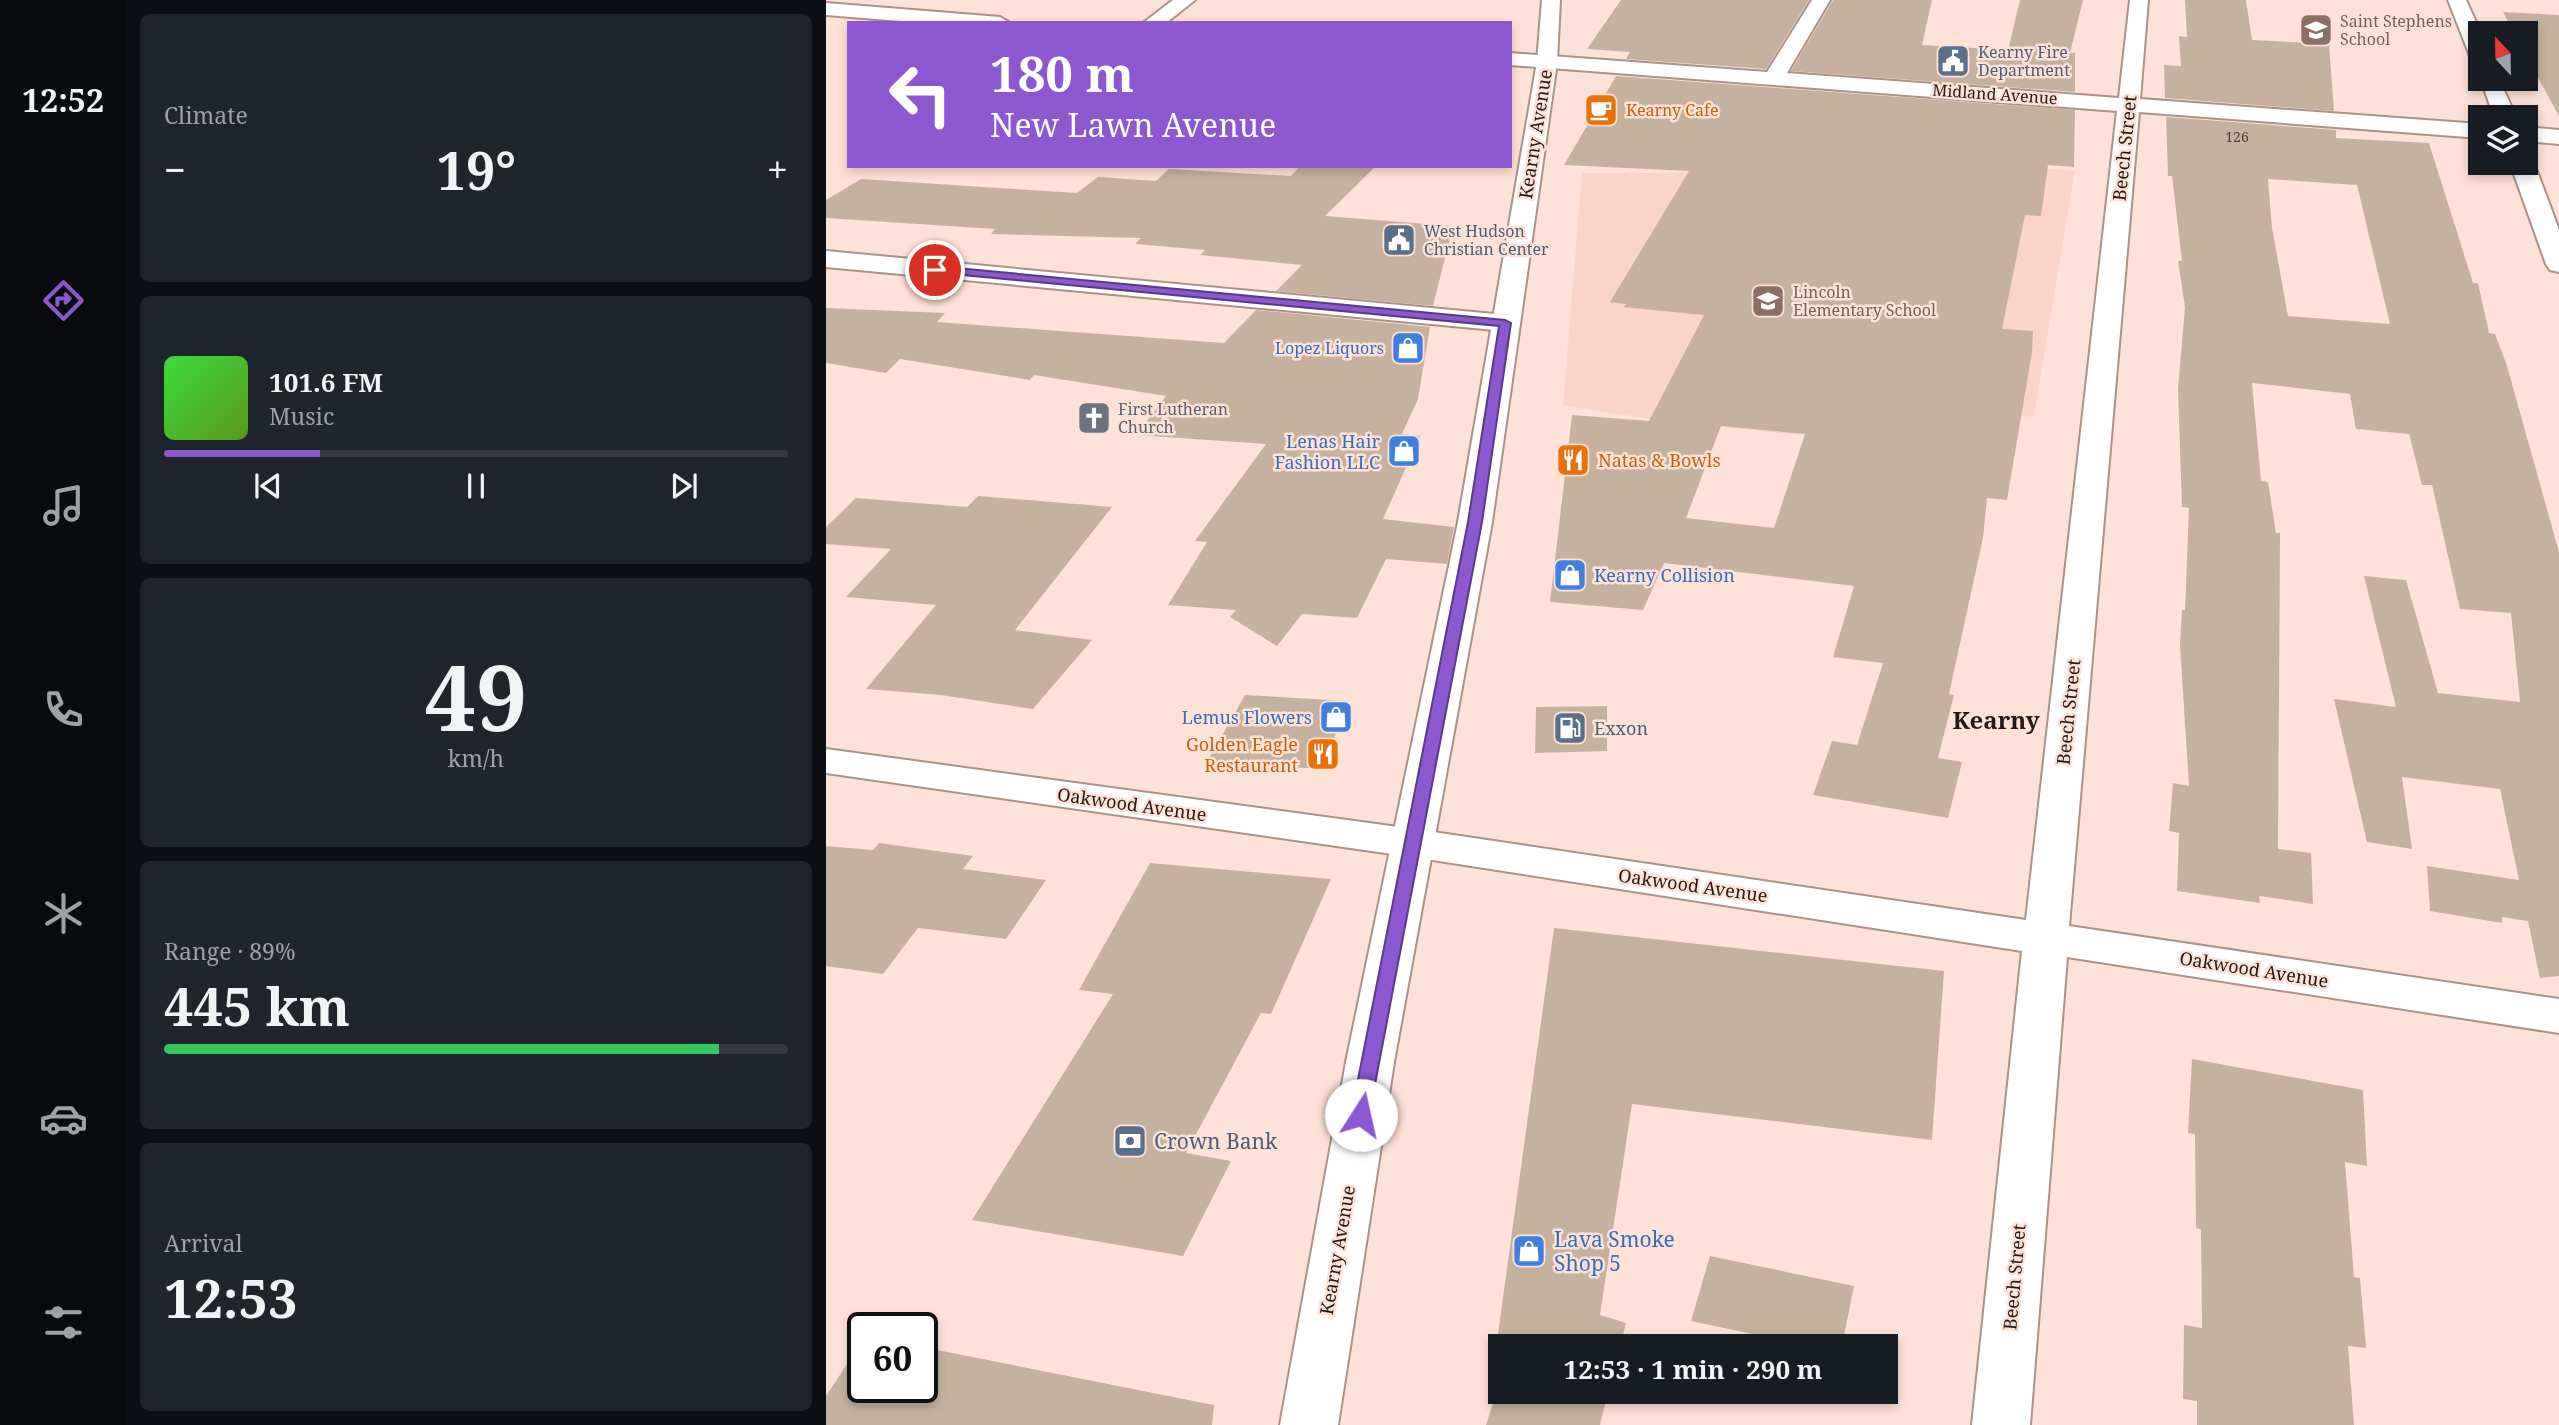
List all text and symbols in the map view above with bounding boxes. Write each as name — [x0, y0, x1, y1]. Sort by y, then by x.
place label: Saint Stephens School — [2340, 10, 2452, 50]
school or university icon: Saint Stephens School — [2297, 11, 2335, 49]
north arrow — [2468, 21, 2538, 91]
map controls — [2468, 21, 2538, 175]
text: 180 m — [990, 40, 1134, 106]
place label: Kearny Fire Department — [1978, 41, 2070, 81]
public building icon: Kearny Fire Department — [1934, 42, 1972, 80]
icon: left — [875, 49, 966, 140]
street label: Kearny Avenue — [1513, 67, 1557, 201]
text: 12:52 — [22, 78, 104, 121]
street label: Midland Avenue — [1932, 79, 2058, 109]
cafe icon: Kearny Cafe — [1582, 91, 1620, 129]
street label: Beech Street — [2107, 94, 2141, 202]
text: Climate — [164, 99, 248, 131]
place label: Kearny Cafe — [1626, 99, 1718, 121]
text: New Lawn Avenue — [990, 103, 1276, 146]
button: layers — [2468, 105, 2538, 175]
house number: 126 — [2225, 127, 2249, 146]
text: 19° — [437, 134, 516, 205]
text: − — [164, 143, 186, 195]
text: + — [767, 143, 788, 195]
place label: West Hudson Christian Center — [1424, 220, 1549, 260]
public building icon: West Hudson Christian Center — [1380, 221, 1418, 259]
pin — [905, 240, 965, 300]
icon: arrive — [916, 251, 954, 289]
icon: directions — [39, 276, 88, 325]
place label: Lincoln Elementary School — [1793, 281, 1936, 321]
school or university icon: Lincoln Elementary School — [1749, 282, 1787, 320]
shop icon: Lopez Liquors — [1389, 329, 1427, 367]
place label: Lopez Liquors — [1275, 337, 1384, 359]
text: 101.6 FM — [269, 364, 383, 400]
place label: First Lutheran Church — [1118, 398, 1228, 438]
church icon: First Lutheran Church — [1075, 399, 1113, 437]
text: Music — [269, 400, 334, 432]
place label: Lenas Hair Fashion LLC — [1275, 429, 1381, 474]
shop icon: Lenas Hair Fashion LLC — [1385, 432, 1423, 470]
restaurant icon: Natas & Bowls — [1554, 441, 1592, 479]
place label: Natas & Bowls — [1598, 448, 1721, 472]
icon: previous — [249, 467, 287, 505]
icon: pause — [457, 467, 495, 505]
icon: next — [665, 467, 703, 505]
icon: music — [39, 481, 88, 530]
shop icon: Kearny Collision — [1551, 556, 1589, 594]
place label: Kearny Collision — [1594, 563, 1735, 587]
text: 49 — [425, 634, 527, 758]
street label: Beech Street — [2051, 658, 2085, 766]
icon: phone — [39, 685, 88, 734]
shop icon: Lemus Flowers — [1317, 698, 1355, 736]
district label: Kearny — [1952, 703, 2040, 736]
place label: Lemus Flowers — [1182, 705, 1312, 729]
fuel station icon: Exxon — [1551, 709, 1589, 747]
place label: Exxon — [1594, 716, 1648, 740]
place label: Golden Eagle Restaurant — [1186, 732, 1298, 777]
restaurant icon: Golden Eagle Restaurant — [1304, 735, 1342, 773]
text: km/h — [448, 742, 504, 774]
street label: Oakwood Avenue — [1056, 782, 1208, 826]
street label: Oakwood Avenue — [1617, 863, 1769, 907]
icon: climate — [39, 889, 88, 938]
text: Range · 89% — [164, 935, 296, 967]
street label: Oakwood Avenue — [2178, 945, 2330, 993]
text: 445 km — [164, 970, 350, 1041]
position arrow — [1324, 1078, 1398, 1152]
icon: car — [39, 1094, 88, 1143]
bank icon: Crown Bank — [1111, 1122, 1149, 1160]
place label: Crown Bank — [1154, 1127, 1278, 1155]
street label: Kearny Avenue — [1314, 1183, 1360, 1317]
street label: Beech Street — [1997, 1223, 2031, 1331]
place label: Lava Smoke Shop 5 — [1554, 1225, 1675, 1277]
text: Arrival — [164, 1227, 243, 1259]
shop icon: Lava Smoke Shop 5 — [1510, 1232, 1548, 1270]
text: 12:53 — [164, 1262, 297, 1333]
icon: filters — [39, 1298, 88, 1347]
speed limit sign: 60 — [847, 1312, 938, 1403]
text: 12:53 · 1 min · 290 m — [1563, 1351, 1823, 1387]

